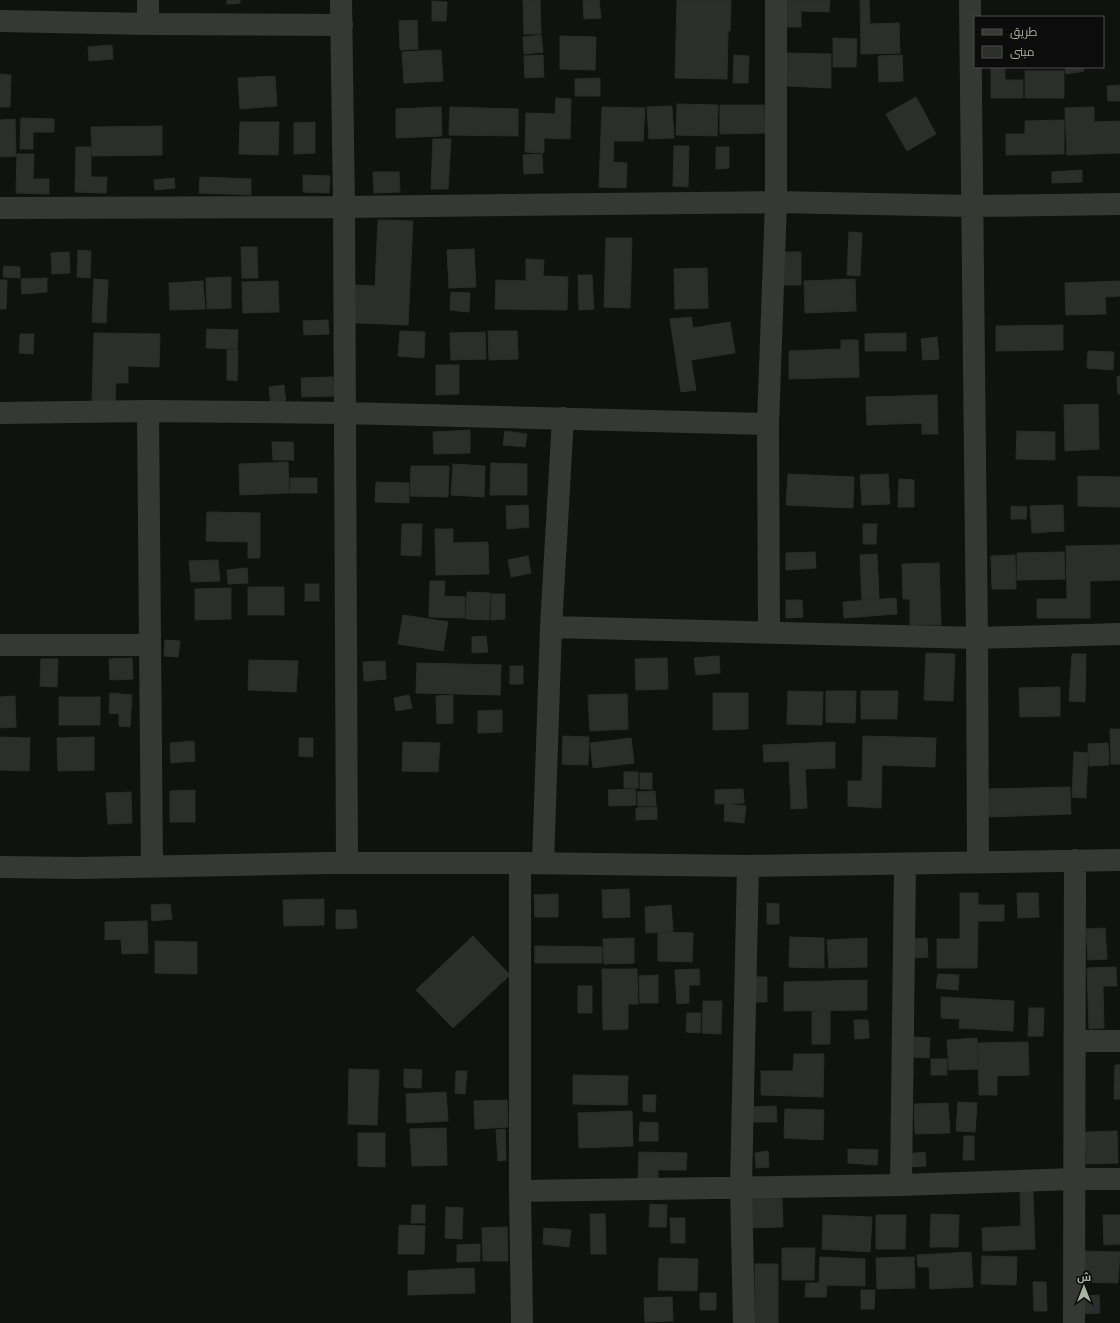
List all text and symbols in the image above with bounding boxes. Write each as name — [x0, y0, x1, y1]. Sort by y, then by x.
legend — [974, 16, 1104, 68]
text: طريق — [1010, 25, 1038, 39]
text: مبنى — [1010, 45, 1035, 59]
north arrow — [1064, 1267, 1104, 1307]
text: ش — [1077, 1271, 1091, 1284]

